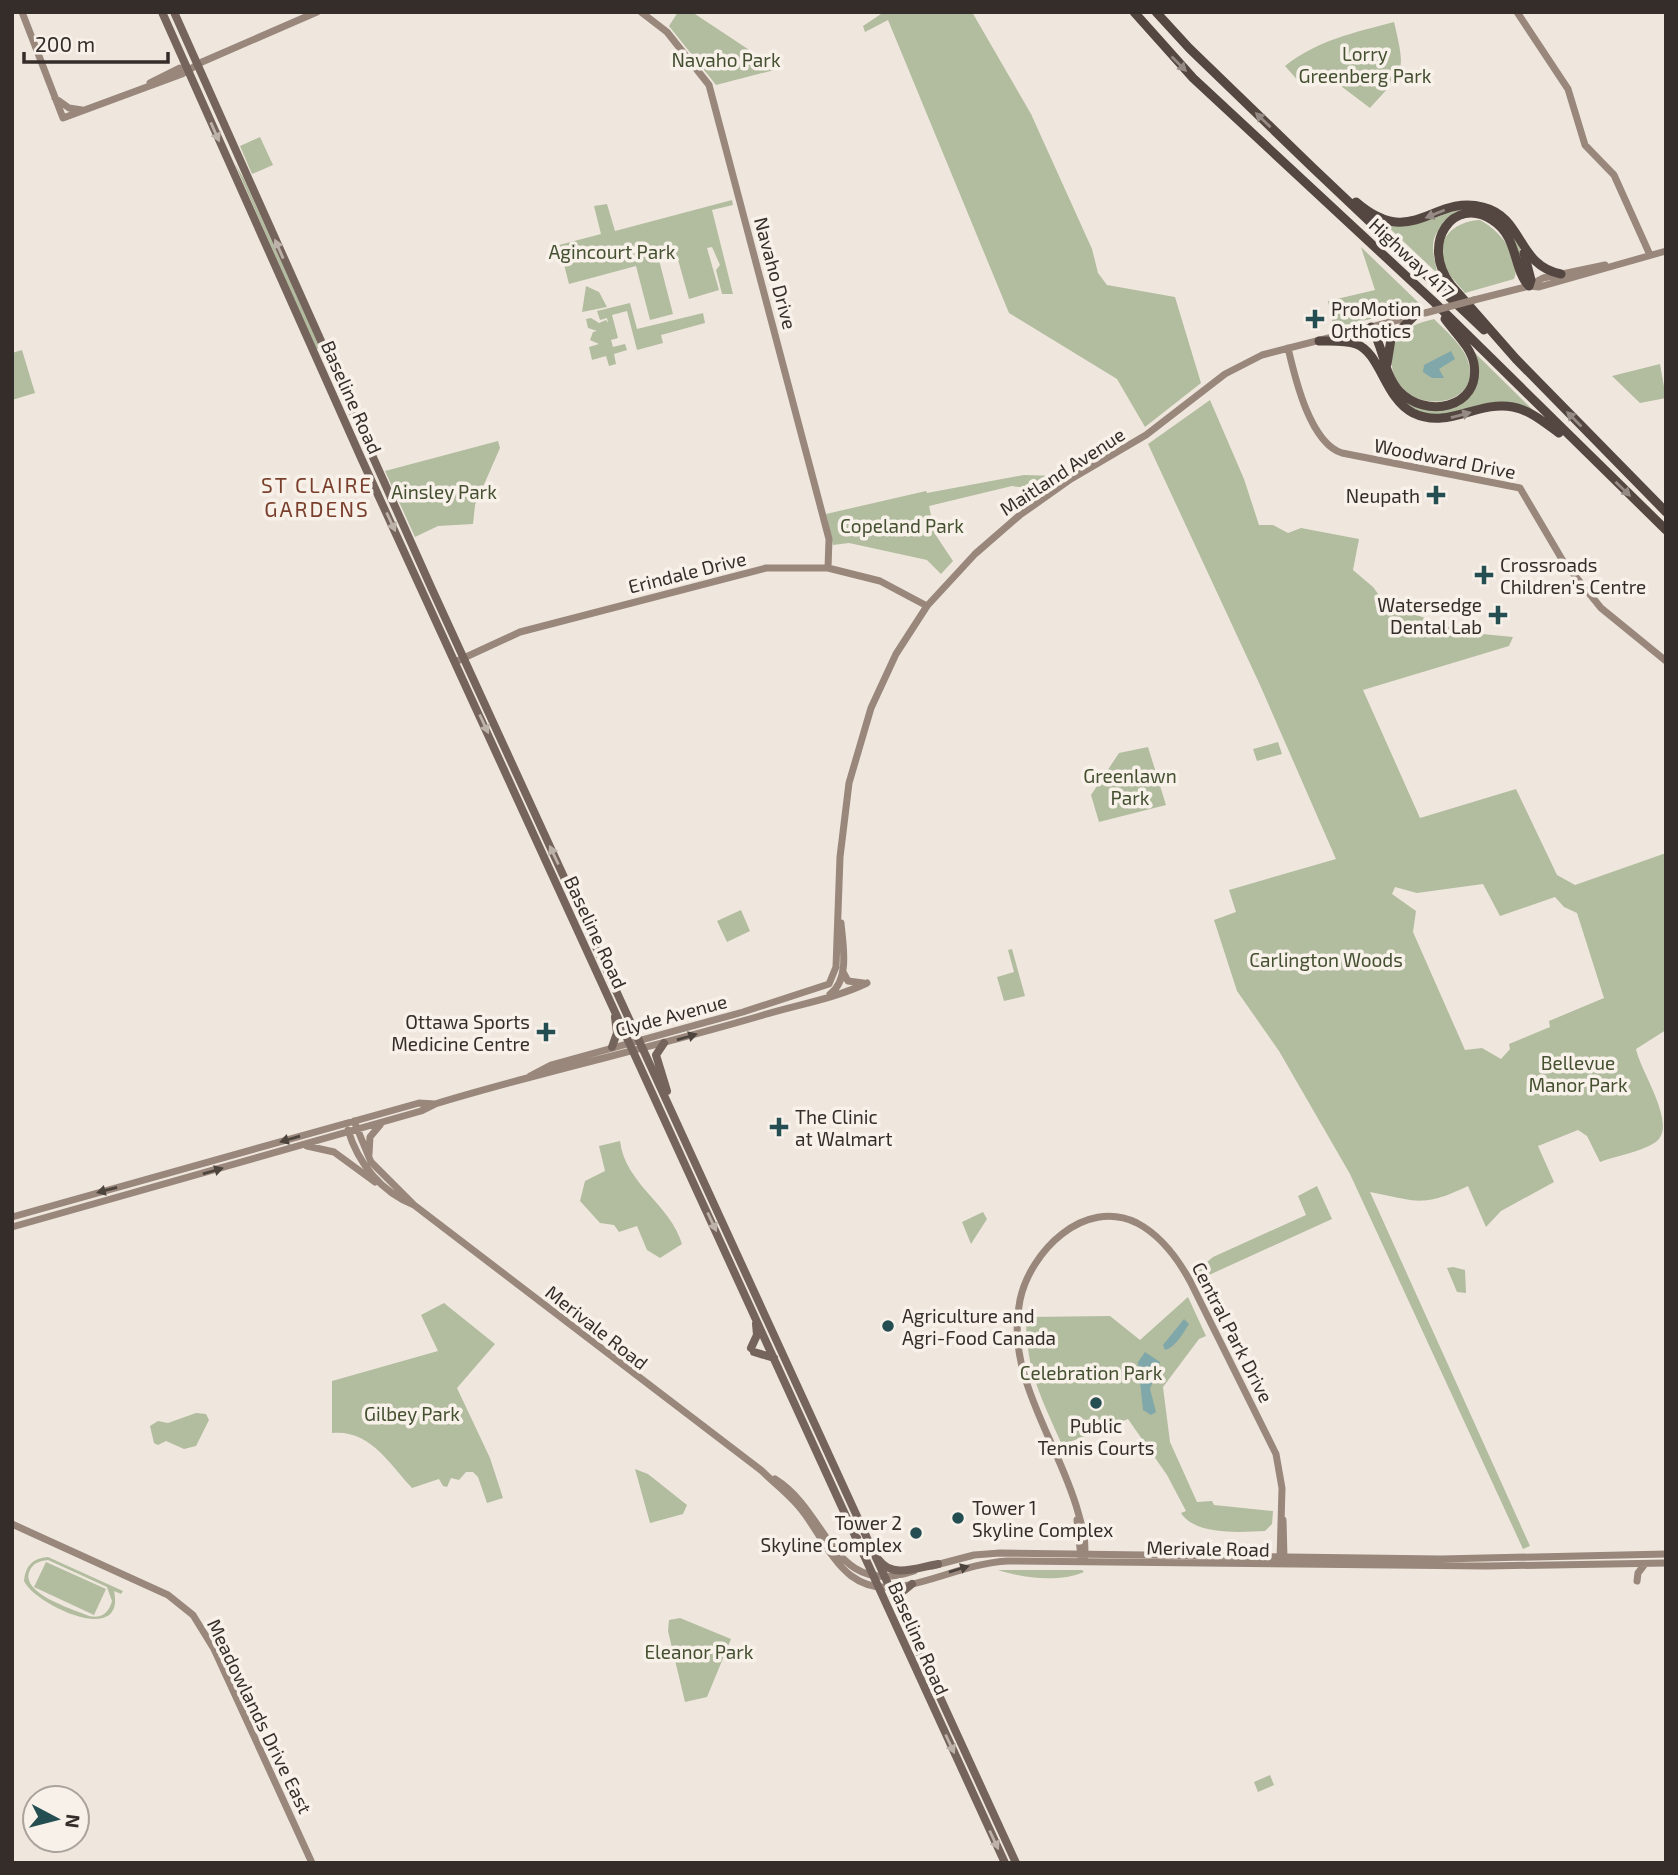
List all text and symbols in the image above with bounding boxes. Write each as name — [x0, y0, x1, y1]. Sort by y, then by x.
scale bar — [24, 21, 168, 65]
text: 200 m — [35, 31, 95, 56]
park label: Lorry Greenberg Park — [1298, 42, 1432, 87]
park label: Navaho Park — [671, 48, 781, 71]
one-way arrow — [1170, 55, 1187, 72]
one-way arrow — [1254, 111, 1271, 128]
one-way arrow — [209, 122, 221, 142]
one-way arrow — [1425, 209, 1446, 220]
street label: Highway 417 — [1365, 213, 1460, 303]
street label: Navaho Drive — [750, 214, 802, 332]
one-way arrow — [273, 239, 285, 259]
park label: Agincourt Park — [549, 240, 676, 263]
place label: ProMotion Orthotics — [1331, 297, 1422, 342]
marker: ProMotion Orthotics — [1305, 309, 1325, 329]
street label: Baseline Road — [317, 337, 387, 457]
one-way arrow — [1451, 409, 1473, 420]
one-way arrow — [1566, 410, 1583, 427]
street label: Maitland Avenue — [995, 422, 1129, 520]
street label: Woodward Drive — [1372, 433, 1518, 483]
district label: ST CLAIRE GARDENS — [261, 472, 373, 521]
park label: Ainsley Park — [391, 480, 497, 503]
one-way arrow — [1614, 480, 1631, 497]
place label: Neupath — [1346, 484, 1420, 507]
marker: Neupath — [1426, 485, 1446, 505]
one-way arrow — [385, 512, 397, 532]
park label: Copeland Park — [840, 514, 964, 537]
street label: Erindale Drive — [626, 546, 748, 598]
place label: Crossroads Children's Centre — [1500, 553, 1646, 598]
marker: Crossroads Children's Centre — [1474, 565, 1494, 585]
place label: Watersedge Dental Lab — [1377, 593, 1482, 638]
marker: Watersedge Dental Lab — [1488, 605, 1508, 625]
one-way arrow — [478, 714, 490, 734]
park label: Greenlawn Park — [1083, 764, 1177, 809]
one-way arrow — [548, 845, 560, 865]
street label: Baseline Road — [560, 872, 632, 992]
park label: Carlington Woods — [1249, 948, 1403, 971]
street label: Clyde Avenue — [613, 989, 729, 1041]
place label: Ottawa Sports Medicine Centre — [391, 1010, 530, 1055]
marker: Ottawa Sports Medicine Centre — [536, 1022, 556, 1042]
one-way arrow — [677, 1031, 698, 1041]
park label: Bellevue Manor Park — [1528, 1051, 1628, 1096]
place label: The Clinic at Walmart — [795, 1105, 892, 1150]
marker: The Clinic at Walmart — [769, 1117, 789, 1137]
one-way arrow — [278, 1134, 300, 1145]
one-way arrow — [203, 1166, 224, 1176]
one-way arrow — [97, 1186, 118, 1196]
one-way arrow — [707, 1212, 718, 1233]
street label: Central Park Drive — [1188, 1258, 1278, 1406]
street label: Merivale Road — [541, 1280, 653, 1374]
place label: Agriculture and Agri-Food Canada — [902, 1304, 1056, 1349]
marker: Agriculture and Agri-Food Canada — [880, 1318, 896, 1334]
park label: Celebration Park — [1020, 1361, 1163, 1384]
marker: Public Tennis Courts — [1088, 1395, 1104, 1411]
park label: Gilbey Park — [364, 1402, 460, 1425]
place label: Public Tennis Courts — [1038, 1414, 1154, 1459]
place label: Tower 1 Skyline Complex — [972, 1496, 1113, 1541]
marker: Tower 1 Skyline Complex — [950, 1510, 966, 1526]
place label: Tower 2 Skyline Complex — [761, 1511, 902, 1556]
marker: Tower 2 Skyline Complex — [908, 1525, 924, 1541]
street label: Merivale Road — [1146, 1535, 1270, 1561]
one-way arrow — [949, 1563, 970, 1573]
street label: Baseline Road — [884, 1578, 954, 1698]
street label: Meadowlands Drive East — [203, 1615, 317, 1817]
park label: Eleanor Park — [644, 1640, 754, 1663]
one-way arrow — [944, 1734, 956, 1754]
north arrow — [21, 1784, 91, 1854]
text: N — [61, 1813, 86, 1829]
one-way arrow — [988, 1830, 1000, 1850]

